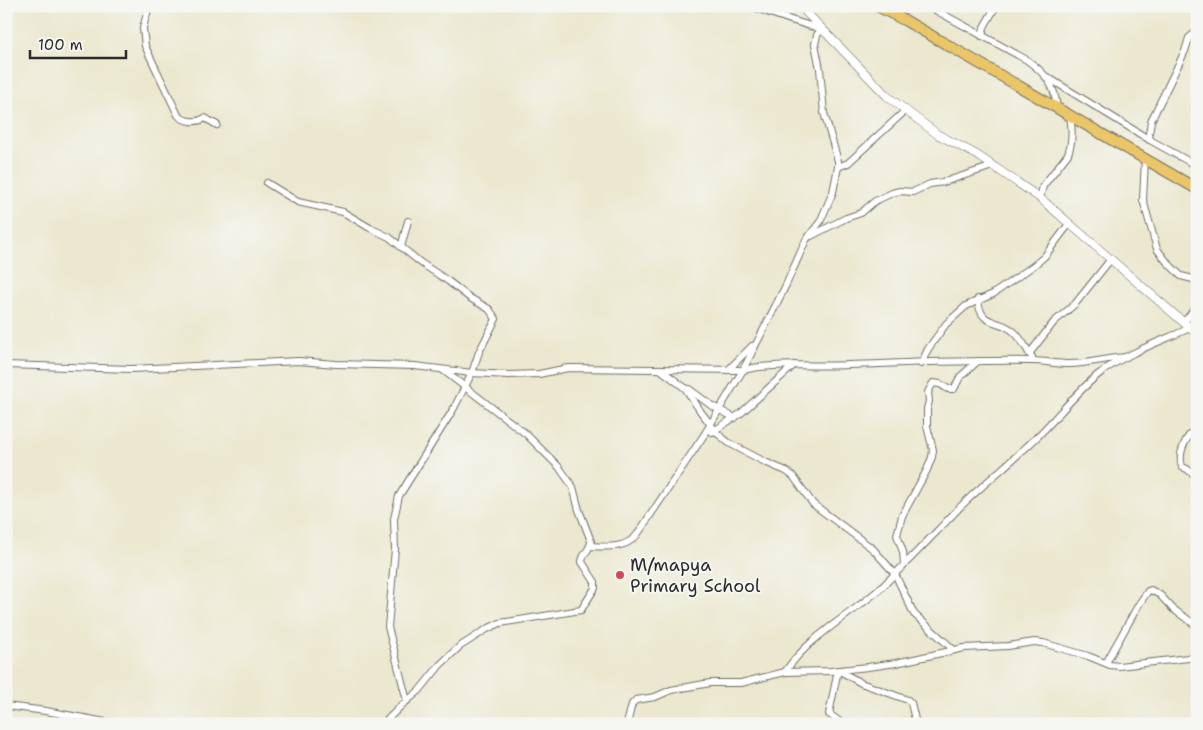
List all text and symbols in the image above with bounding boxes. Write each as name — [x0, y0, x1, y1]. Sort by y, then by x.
scale bar — [30, 28, 126, 60]
text: 100 m — [38, 35, 83, 55]
place label: M/mapya Primary School — [630, 553, 761, 598]
marker: M/mapya Primary School — [614, 569, 626, 581]

